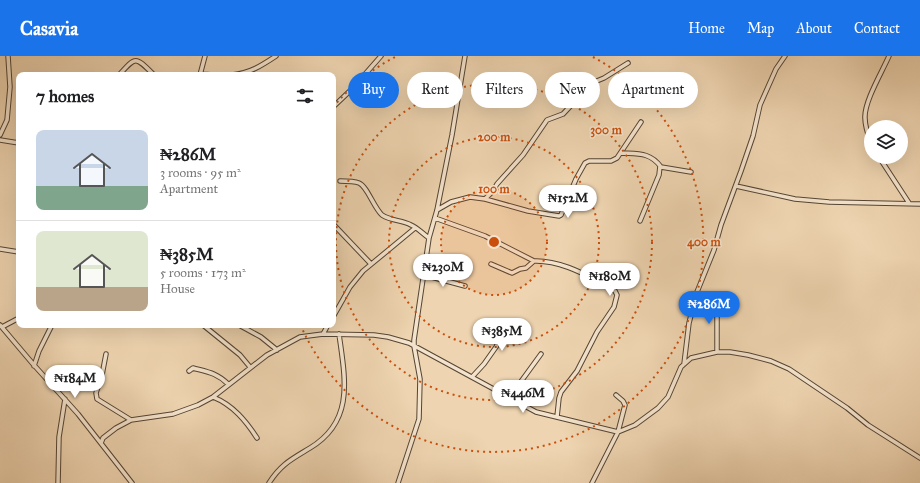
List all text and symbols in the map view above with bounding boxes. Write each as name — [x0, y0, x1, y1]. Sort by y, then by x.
text: Casavia — [20, 17, 78, 40]
text: Home — [688, 20, 725, 37]
text: Map — [747, 20, 774, 37]
text: About — [796, 20, 832, 37]
text: Contact — [854, 20, 900, 37]
chip: Buy — [348, 72, 399, 108]
chip: Rent — [407, 72, 463, 108]
chip: Filters — [471, 72, 537, 108]
chip: New — [545, 72, 600, 108]
chip: Apartment — [608, 72, 698, 108]
icon: filters — [294, 85, 316, 107]
text: 7 homes — [36, 86, 94, 107]
map controls — [864, 120, 908, 164]
button: layers — [864, 120, 908, 164]
text: 300 m — [590, 123, 623, 138]
text: 200 m — [478, 130, 511, 144]
text: ₦286M — [160, 144, 216, 165]
icon: home — [68, 146, 116, 194]
text: 3 rooms · 95 m² — [160, 165, 241, 181]
text: Apartment — [160, 181, 218, 197]
text: 100 m — [478, 182, 511, 196]
pin: ₦152M — [540, 185, 596, 219]
text: ₦152M — [548, 190, 588, 206]
centre of rings — [487, 235, 501, 249]
text: 400 m — [687, 235, 722, 250]
text: ₦385M — [160, 244, 214, 265]
icon: home — [68, 247, 116, 295]
pin: ₦230M — [415, 254, 471, 288]
text: ₦230M — [422, 259, 464, 275]
pin: ₦180M — [582, 263, 638, 297]
text: 5 rooms · 173 m² — [160, 265, 246, 281]
text: ₦180M — [589, 268, 631, 284]
text: House — [160, 281, 195, 297]
pin: ₦286M — [681, 291, 737, 325]
text: ₦286M — [688, 296, 730, 312]
pin: ₦385M — [474, 318, 530, 352]
text: ₦385M — [482, 323, 522, 339]
pin: ₦184M — [47, 365, 103, 399]
text: ₦184M — [54, 370, 96, 386]
pin: ₦446M — [495, 380, 551, 414]
text: ₦446M — [501, 385, 545, 401]

